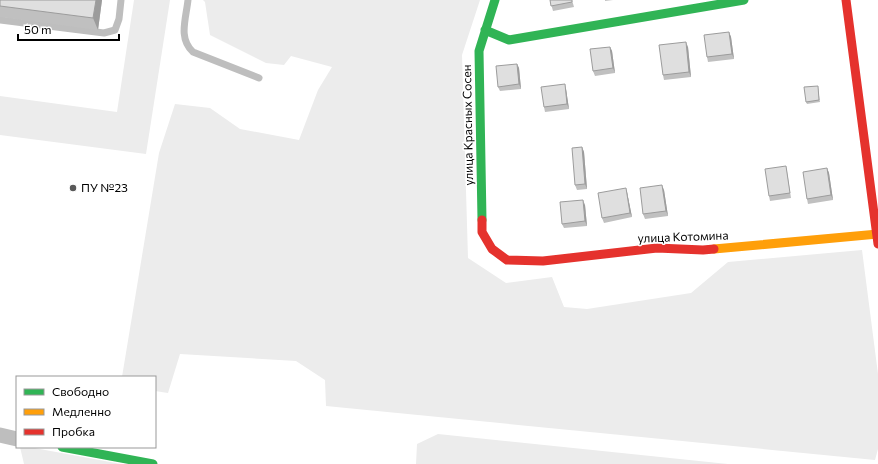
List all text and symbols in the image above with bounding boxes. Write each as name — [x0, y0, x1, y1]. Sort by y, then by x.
scale bar — [18, 16, 119, 42]
text: 50 m — [24, 22, 52, 36]
street label: улица Красных Сосен — [459, 64, 475, 186]
place label: ПУ №23 — [81, 180, 128, 194]
marker: ПУ №23 — [68, 183, 78, 193]
street label: улица Котомина — [637, 227, 729, 245]
legend — [16, 376, 156, 448]
text: Свободно — [52, 384, 109, 398]
text: Медленно — [52, 404, 111, 418]
text: Пробка — [52, 424, 95, 438]

